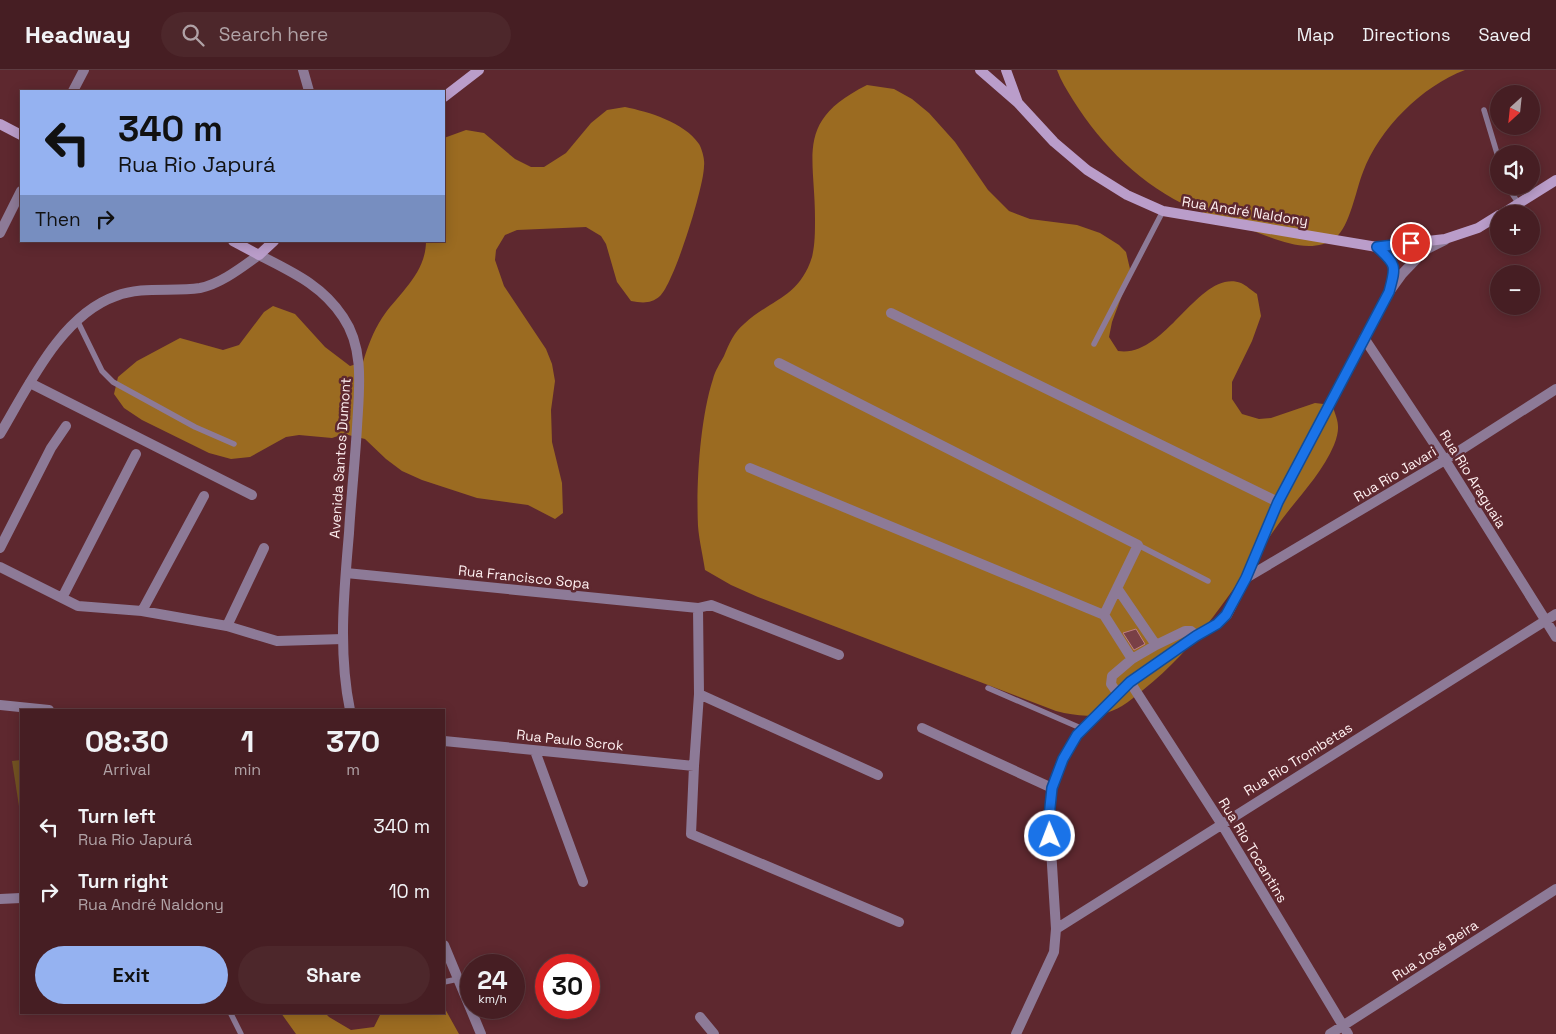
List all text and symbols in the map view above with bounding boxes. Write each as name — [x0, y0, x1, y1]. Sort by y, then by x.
search box — [161, 12, 511, 57]
text: Headway — [25, 19, 131, 50]
icon: search — [179, 21, 207, 49]
text: Search here — [219, 22, 328, 47]
text: Map — [1297, 23, 1334, 46]
text: Directions — [1362, 23, 1451, 46]
text: Saved — [1479, 23, 1531, 46]
north arrow — [1490, 85, 1540, 135]
map controls — [1490, 85, 1540, 315]
text: 340 m — [118, 107, 223, 151]
icon: left — [35, 110, 100, 175]
button: sound — [1490, 145, 1540, 195]
text: Rua Rio Japurá — [118, 150, 276, 178]
street label: Rua André Naldony — [1181, 192, 1309, 230]
icon: right — [91, 205, 119, 233]
button: + — [1490, 205, 1540, 255]
text: Then — [35, 207, 81, 232]
pin — [1390, 222, 1432, 264]
icon: arrive — [1397, 229, 1425, 257]
button: − — [1490, 265, 1540, 315]
street label: Avenida Santos Dumont — [325, 377, 355, 539]
street label: Rua Rio Araguaia — [1436, 427, 1510, 531]
street label: Rua Rio Javari — [1350, 442, 1440, 506]
street label: Rua Francisco Sopa — [457, 561, 591, 593]
street label: Rua Rio Trombetas — [1240, 718, 1356, 800]
text: 08:30 — [85, 722, 169, 761]
text: 1 — [241, 722, 254, 761]
text: 370 — [326, 722, 380, 761]
street label: Rua Paulo Scrok — [516, 725, 625, 755]
text: Arrival — [103, 759, 151, 780]
text: min — [234, 759, 261, 780]
text: m — [346, 759, 360, 780]
street label: Rua Rio Tocantins — [1215, 794, 1291, 906]
text: Turn left — [78, 804, 156, 829]
position arrow — [1023, 809, 1075, 861]
icon: left — [35, 813, 63, 841]
text: 340 m — [373, 814, 430, 839]
text: Rua Rio Japurá — [78, 829, 193, 850]
text: Turn right — [78, 869, 168, 894]
icon: right — [35, 878, 63, 906]
text: 10 m — [389, 879, 430, 904]
text: Rua André Naldony — [78, 894, 224, 915]
street label: Rua José Beira — [1389, 915, 1481, 985]
button: Exit — [35, 946, 228, 1004]
button: Share — [238, 946, 430, 1004]
speed limit sign: 30 — [535, 954, 600, 1019]
text: 24 — [477, 964, 508, 996]
text: km/h — [478, 991, 507, 1007]

